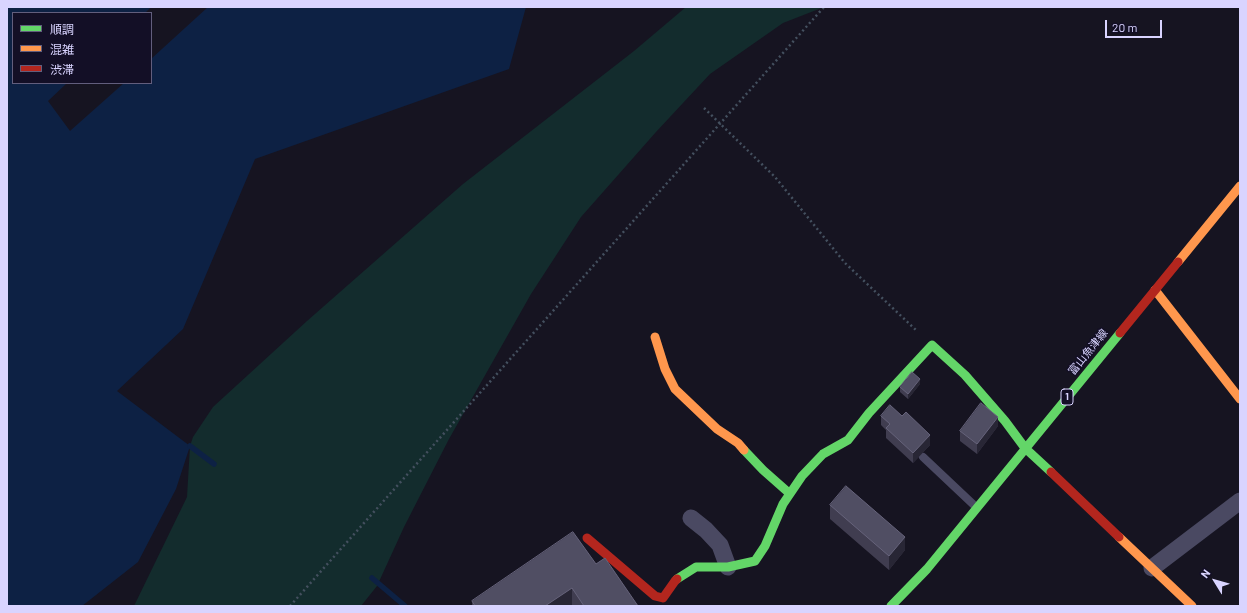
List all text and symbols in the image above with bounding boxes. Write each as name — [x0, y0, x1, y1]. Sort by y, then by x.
legend — [12, 12, 152, 84]
scale bar — [1107, 12, 1164, 38]
text: 20 m — [1112, 20, 1138, 34]
text: 順調 — [50, 22, 74, 36]
text: 混雑 — [50, 42, 74, 56]
text: 渋滞 — [50, 62, 74, 76]
street label: 富山魚津線 — [1066, 326, 1110, 378]
road number: 1 — [1061, 389, 1073, 405]
north arrow — [1195, 561, 1235, 601]
text: N — [1198, 567, 1212, 580]

